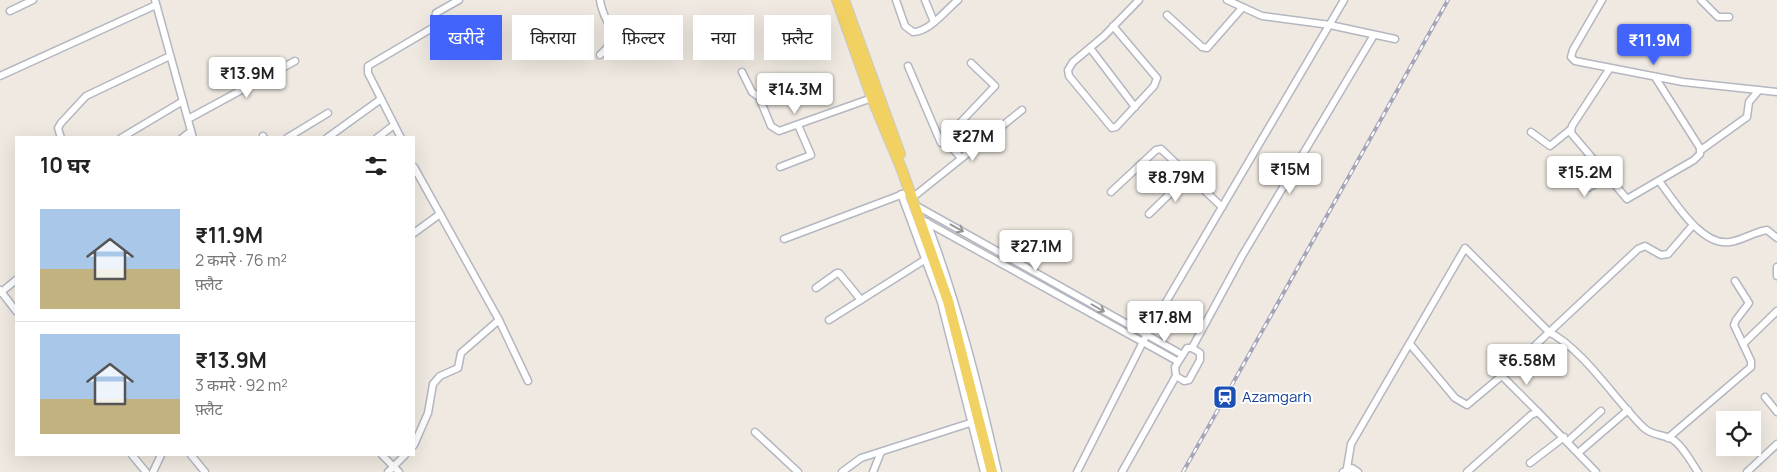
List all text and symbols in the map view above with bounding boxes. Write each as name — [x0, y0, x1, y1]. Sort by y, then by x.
chip: खरीदें — [430, 15, 502, 60]
chip: किराया — [512, 15, 594, 60]
chip: फ़िल्टर — [604, 15, 683, 60]
chip: नया — [693, 15, 754, 60]
chip: फ़्लैट — [764, 15, 831, 60]
pin: ₹11.9M — [1613, 23, 1695, 66]
text: ₹11.9M — [1628, 29, 1680, 51]
pin: ₹13.9M — [206, 56, 288, 99]
text: ₹13.9M — [220, 62, 274, 84]
pin: ₹14.3M — [754, 72, 836, 115]
text: ₹14.3M — [768, 78, 822, 100]
pin: ₹27M — [943, 120, 1003, 162]
text: ₹27M — [952, 125, 994, 147]
text: 10 घर — [40, 151, 90, 179]
icon: filters — [362, 152, 390, 180]
pin: ₹15M — [1260, 152, 1320, 195]
pin: ₹15.2M — [1544, 156, 1626, 198]
text: ₹15M — [1270, 158, 1310, 180]
pin: ₹8.79M — [1135, 160, 1217, 203]
text: ₹15.2M — [1558, 161, 1612, 183]
text: ₹8.79M — [1148, 166, 1204, 188]
text: ₹11.9M — [195, 221, 263, 249]
one-way arrow — [949, 224, 964, 233]
icon: home — [80, 229, 140, 289]
pin: ₹27.1M — [995, 230, 1077, 272]
text: ₹27.1M — [1010, 235, 1062, 257]
text: 2 कमरे · 76 m² — [195, 249, 287, 271]
text: फ़्लैट — [195, 273, 223, 295]
pin: ₹17.8M — [1124, 300, 1206, 343]
one-way arrow — [1091, 304, 1105, 314]
text: ₹17.8M — [1138, 306, 1192, 328]
pin: ₹6.58M — [1486, 344, 1568, 386]
text: ₹13.9M — [195, 346, 267, 374]
text: ₹6.58M — [1498, 349, 1556, 371]
icon: home — [80, 354, 140, 414]
text: 3 कमरे · 92 m² — [195, 374, 288, 396]
station icon: Azamgarh — [1212, 384, 1238, 410]
place label: Azamgarh — [1242, 386, 1312, 407]
text: फ़्लैट — [195, 398, 223, 420]
map controls — [1716, 411, 1761, 456]
button: locate — [1716, 411, 1761, 456]

